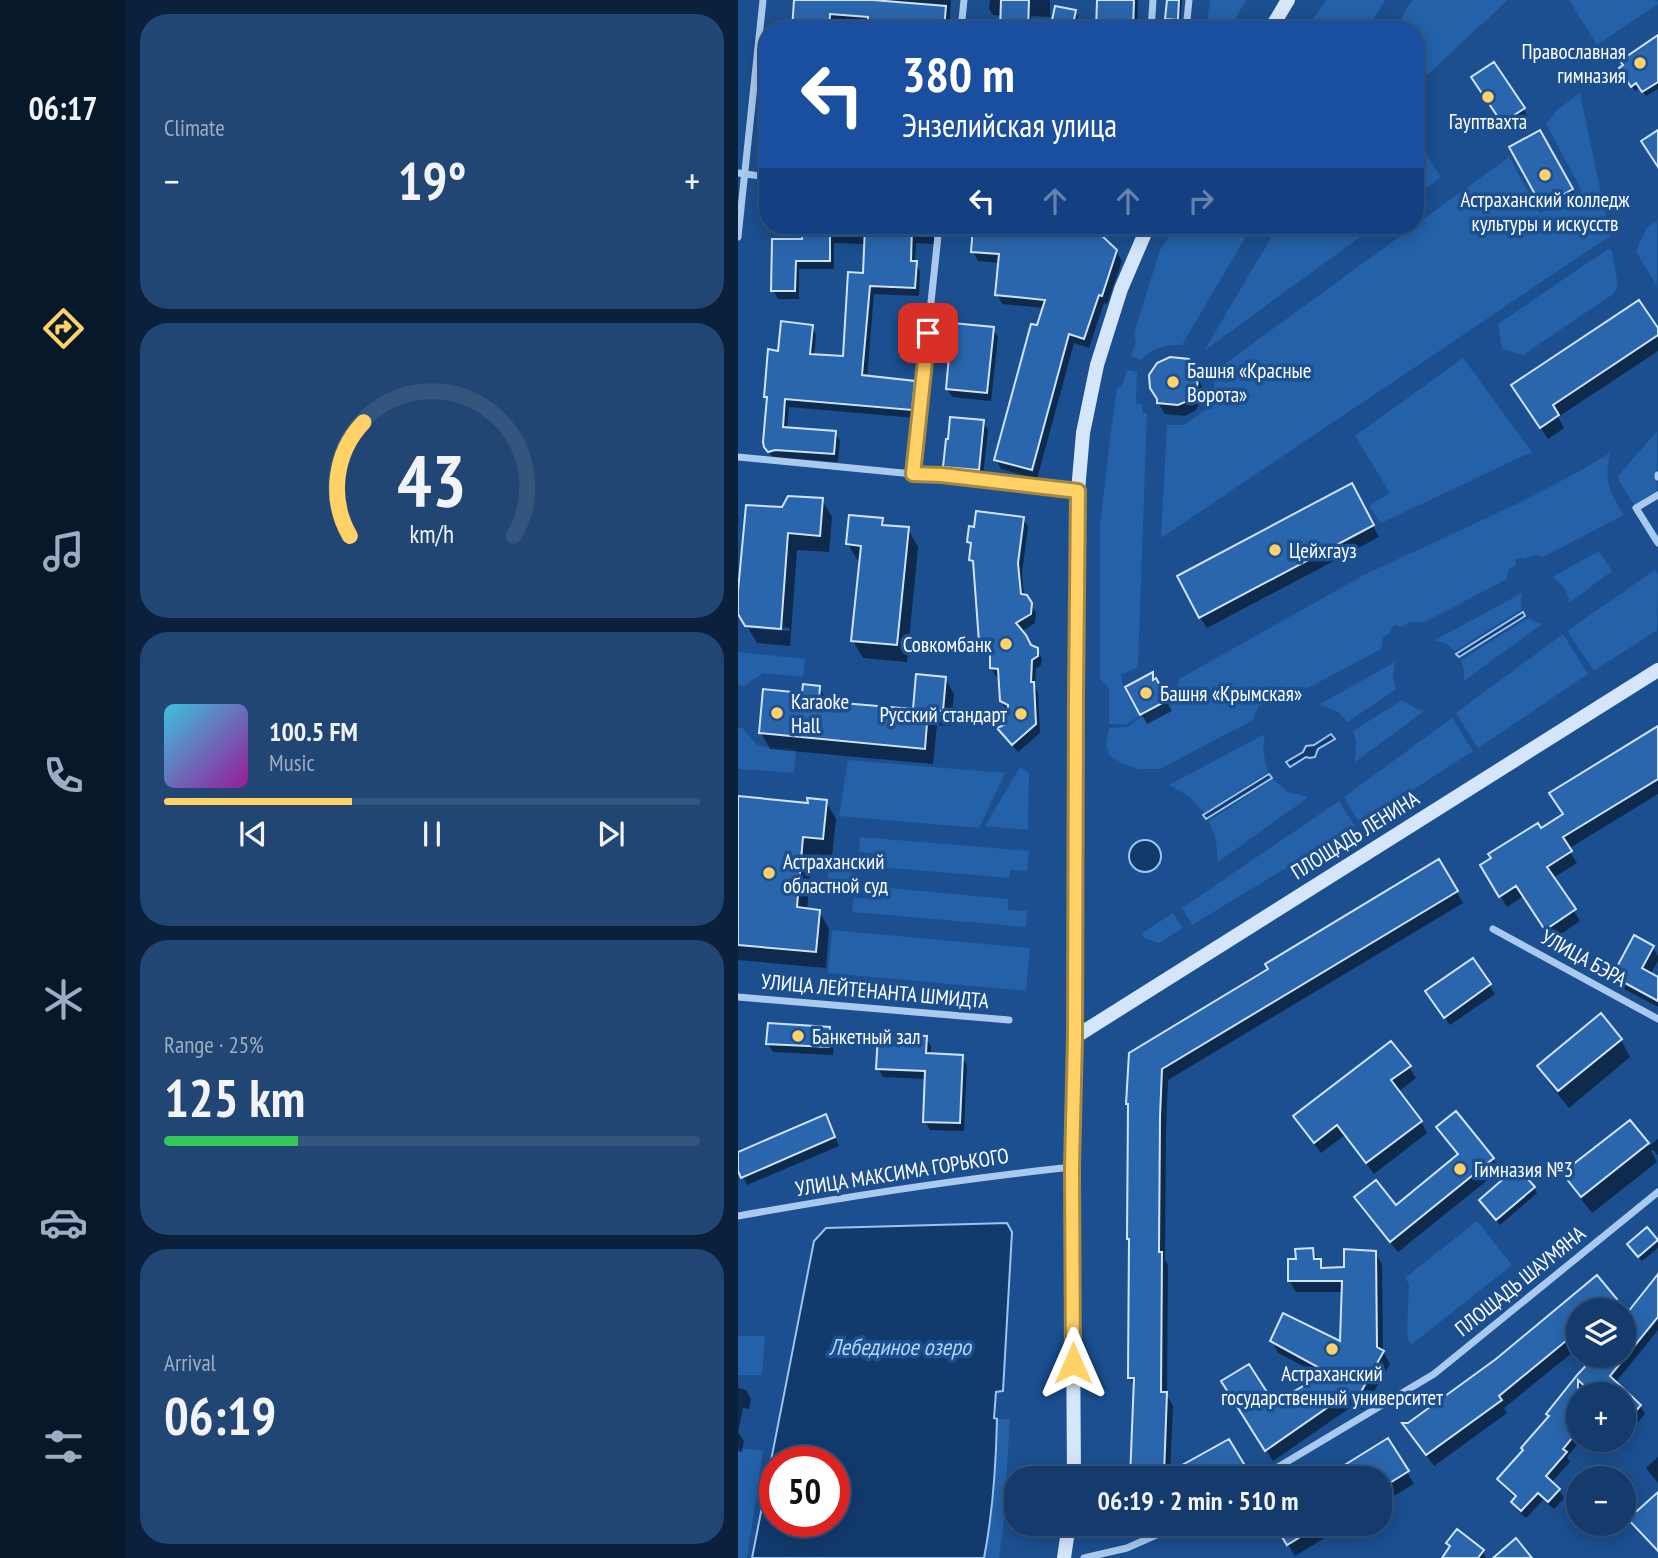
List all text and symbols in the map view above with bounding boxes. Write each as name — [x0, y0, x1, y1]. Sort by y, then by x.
place label: Православная гимназия — [1521, 38, 1626, 89]
text: 380 m — [902, 42, 1015, 106]
icon: left — [787, 49, 878, 140]
marker: Православная гимназия — [1632, 55, 1648, 71]
text: 06:17 — [28, 87, 98, 129]
marker: Гауптвахта — [1480, 89, 1496, 105]
text: Энзелийская улица — [902, 104, 1117, 146]
place label: Гауптвахта — [1449, 108, 1527, 135]
text: Climate — [164, 113, 225, 142]
text: 19° — [398, 147, 466, 214]
text: − — [164, 156, 180, 205]
text: + — [684, 156, 700, 205]
marker: Астраханский колледж культуры и искусств — [1537, 167, 1553, 183]
icon: left — [963, 182, 1001, 220]
icon: ahead — [1036, 182, 1074, 220]
icon: ahead — [1109, 182, 1147, 220]
icon: right — [1182, 182, 1220, 220]
place label: Астраханский колледж культуры и искусств — [1461, 186, 1630, 237]
pin — [898, 303, 958, 363]
icon: directions — [39, 304, 88, 353]
icon: arrive — [909, 314, 947, 352]
place label: Башня «Красные Ворота» — [1187, 357, 1311, 408]
marker: Башня «Красные Ворота» — [1165, 374, 1181, 390]
text: 43 — [397, 433, 467, 527]
text: km/h — [410, 518, 454, 550]
icon: music — [39, 527, 88, 576]
place label: Цейхгауз — [1289, 537, 1357, 564]
marker: Цейхгауз — [1267, 542, 1283, 558]
place label: Совкомбанк — [903, 631, 992, 658]
marker: Совкомбанк — [998, 636, 1014, 652]
place label: Башня «Крымская» — [1160, 680, 1302, 707]
marker: Башня «Крымская» — [1138, 685, 1154, 701]
place label: Karaoke Hall — [791, 688, 849, 739]
place label: Русский стандарт — [879, 701, 1007, 728]
marker: Karaoke Hall — [769, 705, 785, 721]
marker: Русский стандарт — [1013, 706, 1029, 722]
text: 100.5 FM — [269, 715, 358, 748]
text: Music — [269, 748, 315, 777]
icon: phone — [39, 751, 88, 800]
street label: ПЛОЩАДЬ ЛЕНИНА — [1286, 785, 1424, 885]
icon: previous — [234, 815, 272, 853]
icon: pause — [413, 815, 451, 853]
icon: next — [592, 815, 630, 853]
place label: Астраханский областной суд — [783, 848, 888, 899]
marker: Астраханский областной суд — [761, 865, 777, 881]
street label: УЛИЦА БЭРА — [1536, 923, 1632, 993]
street label: УЛИЦА ЛЕЙТЕНАНТА ШМИДТА — [760, 968, 990, 1014]
icon: climate — [39, 975, 88, 1024]
place label: Банкетный зал — [812, 1023, 921, 1050]
marker: Банкетный зал — [790, 1028, 806, 1044]
text: Range · 25% — [164, 1030, 264, 1059]
text: 125 km — [164, 1064, 305, 1131]
street label: УЛИЦА МАКСИМА ГОРЬКОГО — [793, 1142, 1011, 1202]
place label: Гимназия №3 — [1474, 1156, 1573, 1183]
marker: Гимназия №3 — [1452, 1161, 1468, 1177]
icon: car — [39, 1198, 88, 1247]
street label: ПЛОЩАДЬ ШАУМЯНА — [1449, 1220, 1591, 1342]
map controls — [1566, 1298, 1636, 1536]
button: layers — [1566, 1298, 1636, 1368]
position arrow — [1036, 1326, 1110, 1400]
water label: Лебединое озеро — [828, 1332, 973, 1361]
marker: Астраханский государственный университет — [1324, 1341, 1340, 1357]
text: Arrival — [164, 1348, 216, 1377]
place label: Астраханский государственный университет — [1221, 1360, 1443, 1411]
text: 06:19 — [164, 1382, 276, 1449]
button: + — [1566, 1382, 1636, 1452]
icon: filters — [39, 1422, 88, 1471]
speed limit sign: 50 — [759, 1446, 850, 1537]
button: − — [1566, 1466, 1636, 1536]
text: 06:19 · 2 min · 510 m — [1098, 1484, 1298, 1517]

